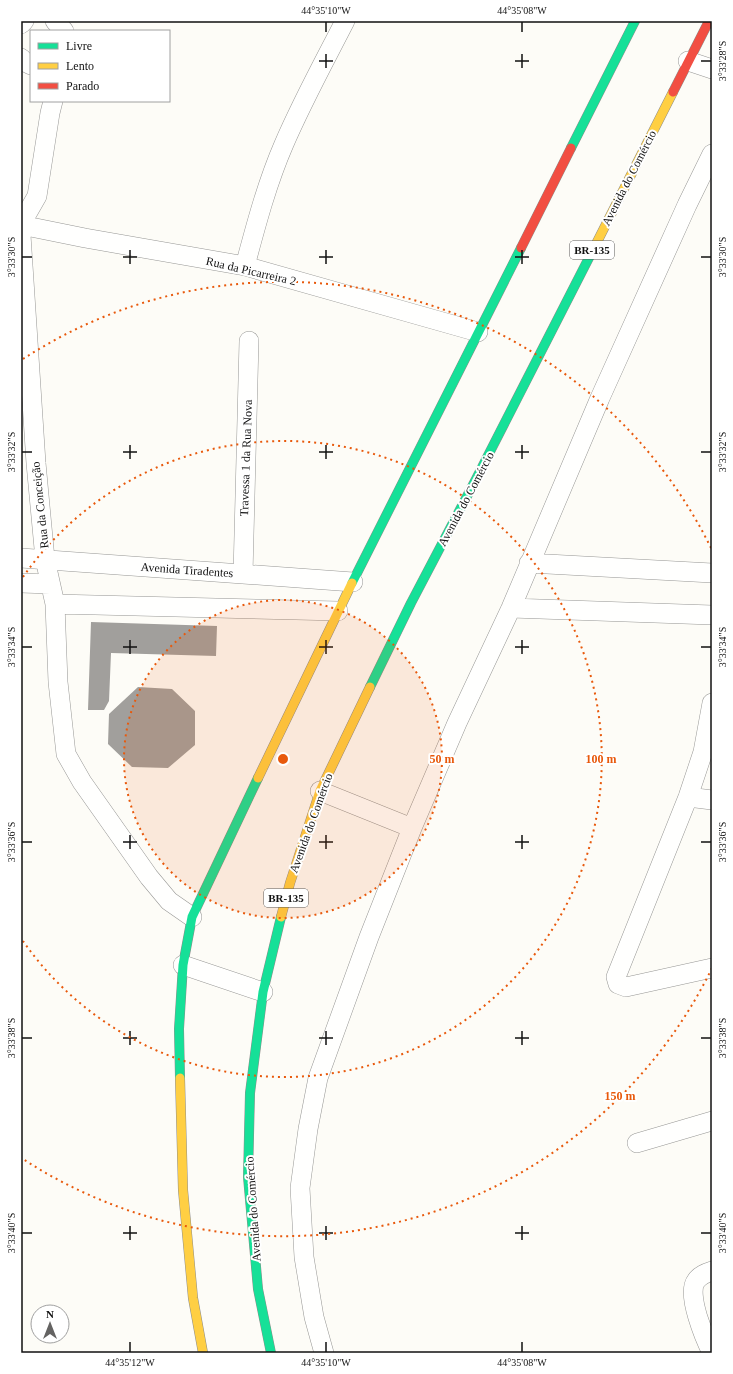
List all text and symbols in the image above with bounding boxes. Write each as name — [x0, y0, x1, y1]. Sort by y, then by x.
text: 44°35'10"W — [301, 5, 351, 16]
text: 44°35'08"W — [497, 5, 547, 16]
legend — [30, 30, 170, 102]
text: Livre — [66, 39, 92, 53]
text: 3°33'28"S — [717, 41, 728, 81]
text: Lento — [66, 59, 94, 73]
text: Parado — [66, 79, 99, 93]
street label: Avenida do Comércio — [599, 128, 659, 228]
text: 3°33'30"S — [6, 237, 17, 277]
text: 3°33'30"S — [717, 237, 728, 277]
road number: BR-135 — [570, 241, 614, 259]
street label: Rua da Picarreira 2 — [204, 254, 298, 288]
street label: Travessa 1 da Rua Nova — [237, 399, 255, 517]
text: 3°33'32"S — [6, 432, 17, 472]
text: 3°33'32"S — [717, 432, 728, 472]
street label: Avenida do Comércio — [435, 449, 497, 549]
street label: Rua da Conceição — [28, 461, 52, 549]
street label: Avenida Tiradentes — [140, 560, 234, 580]
text: 3°33'34"S — [6, 627, 17, 667]
text: 3°33'34"S — [717, 627, 728, 667]
centre of rings — [276, 752, 290, 766]
text: 50 m — [430, 752, 455, 766]
text: 100 m — [586, 752, 617, 766]
street label: Avenida do Comércio — [286, 771, 336, 875]
text: 3°33'36"S — [6, 822, 17, 862]
text: 3°33'36"S — [717, 822, 728, 862]
road number: BR-135 — [264, 889, 308, 907]
text: 3°33'38"S — [6, 1018, 17, 1058]
text: 3°33'38"S — [717, 1018, 728, 1058]
text: 150 m — [605, 1089, 636, 1103]
street label: Avenida do Comércio — [242, 1156, 264, 1262]
text: 3°33'40"S — [6, 1213, 17, 1253]
text: 3°33'40"S — [717, 1213, 728, 1253]
north arrow — [30, 1304, 70, 1344]
text: N — [46, 1308, 54, 1320]
text: 44°35'12"W — [105, 1357, 155, 1368]
text: 44°35'10"W — [301, 1357, 351, 1368]
text: 44°35'08"W — [497, 1357, 547, 1368]

